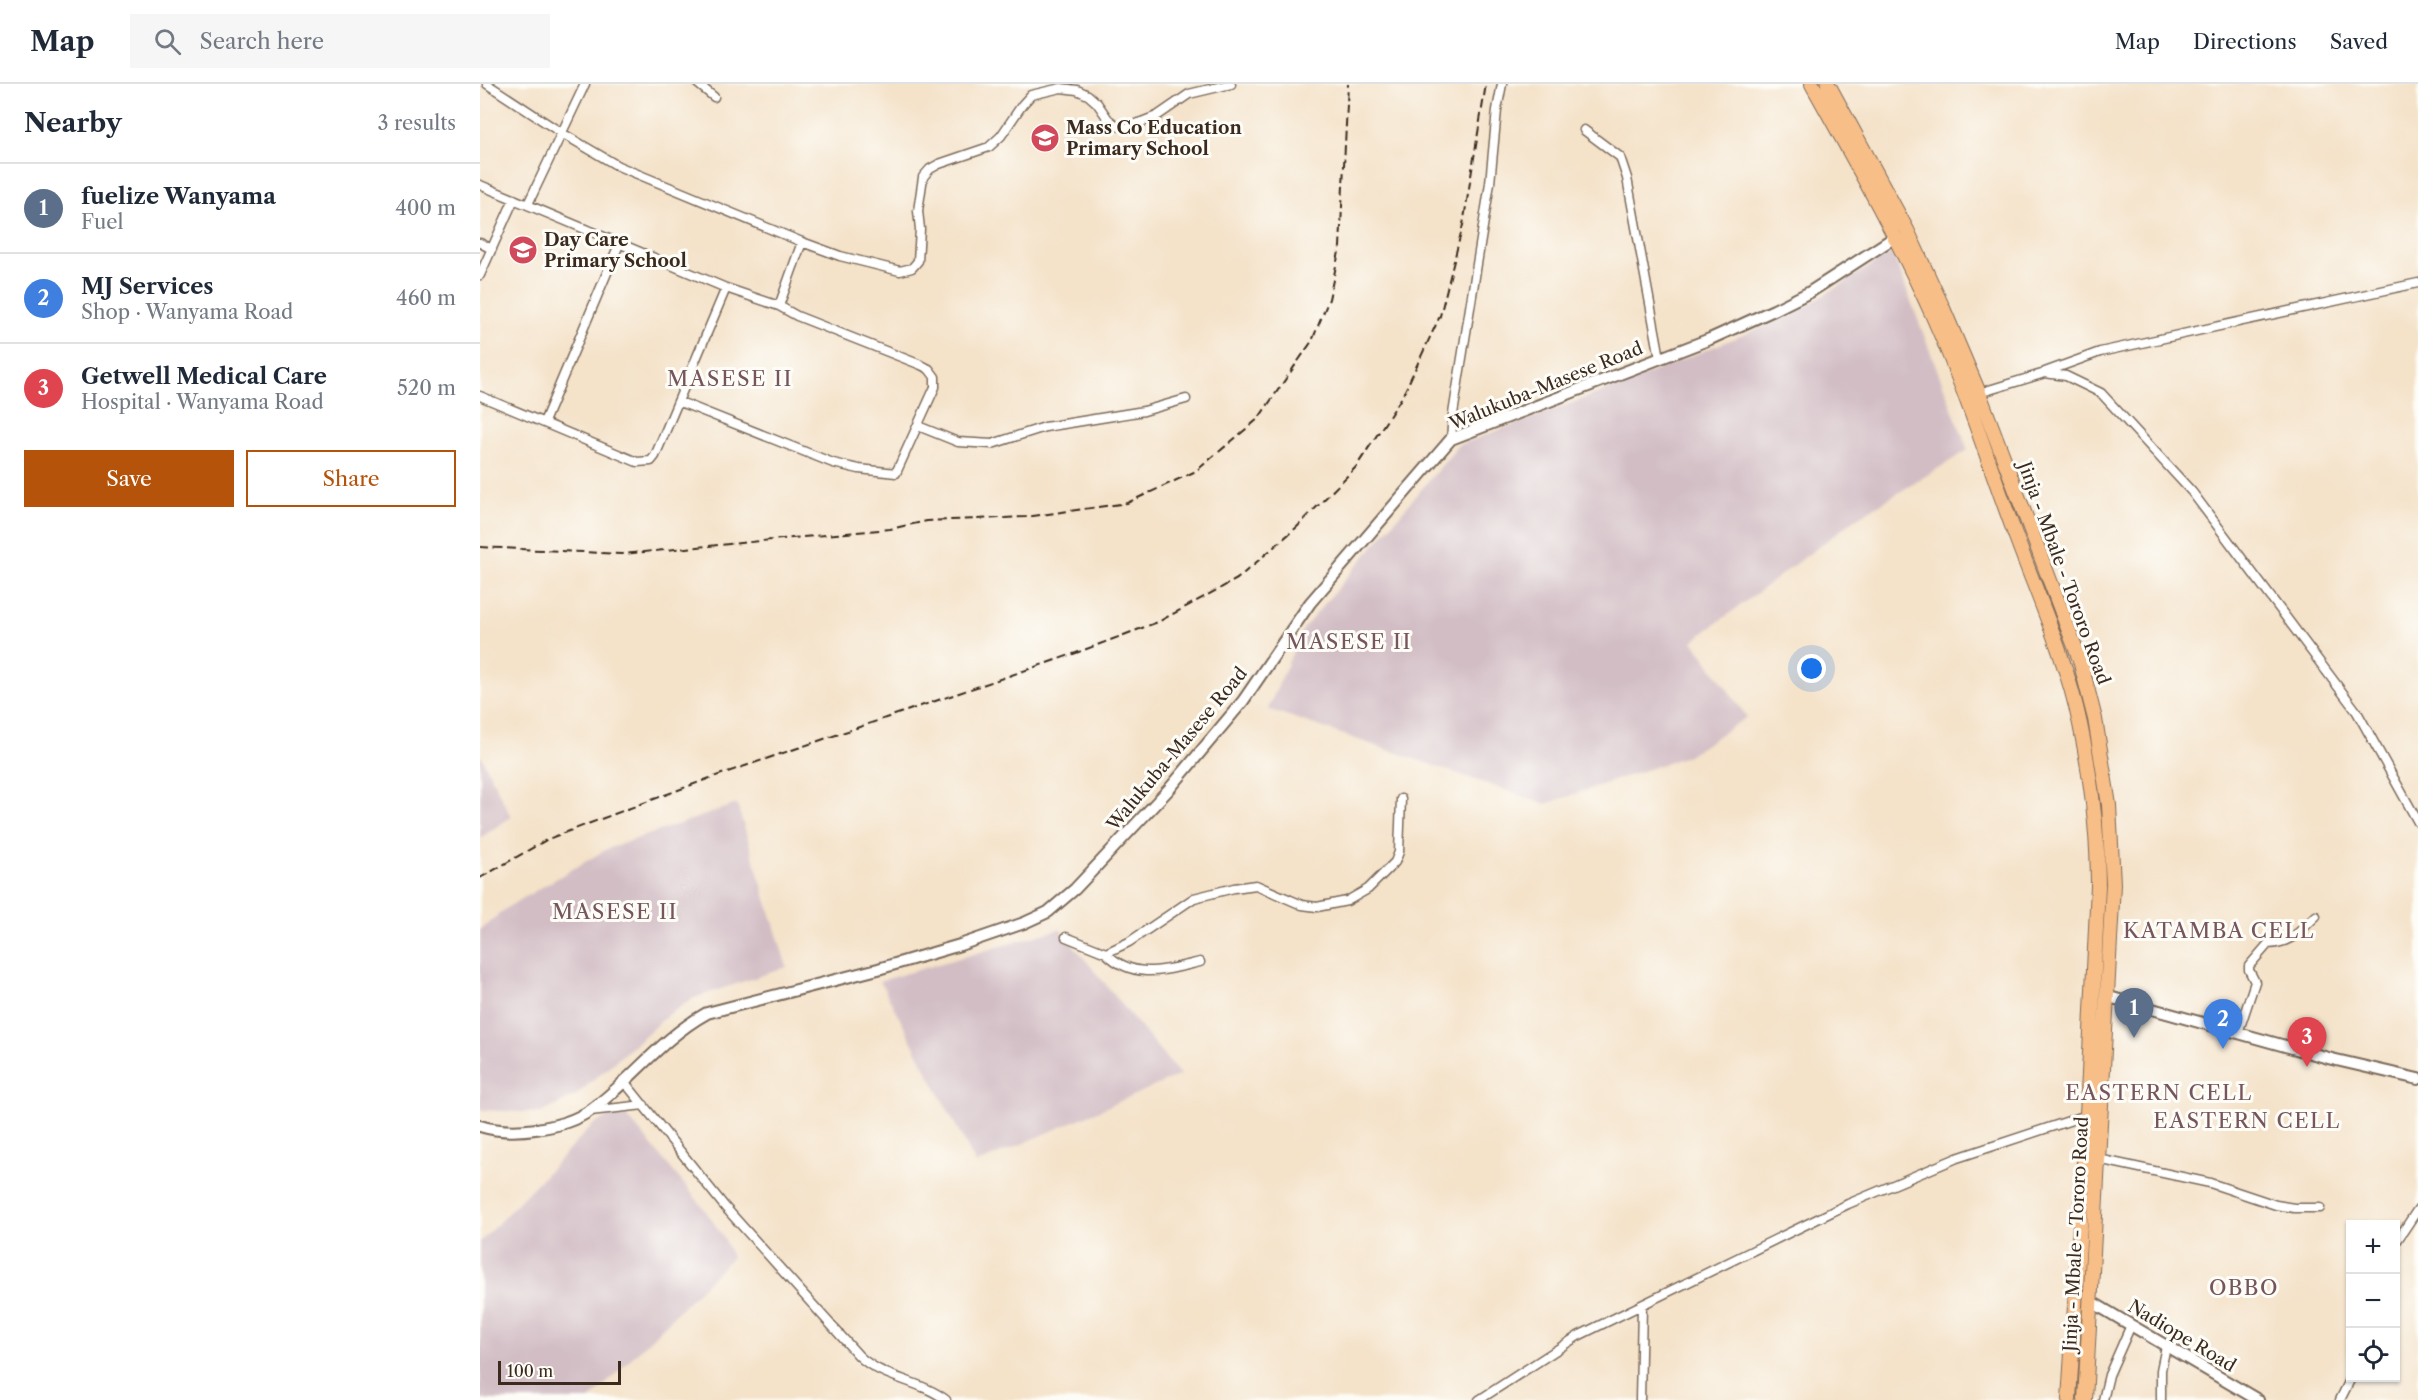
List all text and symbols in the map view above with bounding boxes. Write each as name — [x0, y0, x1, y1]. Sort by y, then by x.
search box — [130, 14, 550, 68]
text: Map — [30, 24, 94, 58]
icon: search — [151, 25, 184, 58]
text: Search here — [199, 28, 324, 55]
text: Map — [2115, 29, 2160, 54]
text: Directions — [2193, 29, 2297, 54]
text: Saved — [2330, 29, 2388, 54]
text: Nearby — [24, 107, 122, 139]
text: 3 results — [378, 111, 456, 135]
place label: Mass Co Education Primary School — [1066, 117, 1242, 160]
school or university icon: Mass Co Education Primary School — [1029, 122, 1061, 154]
text: fuelize Wanyama — [81, 183, 276, 210]
text: 1 — [39, 196, 48, 220]
text: 400 m — [395, 196, 456, 220]
text: Fuel — [81, 210, 123, 234]
place label: Day Care Primary School — [544, 229, 687, 272]
school or university icon: Day Care Primary School — [507, 234, 539, 266]
text: MJ Services — [81, 273, 214, 300]
text: 2 — [38, 286, 49, 310]
text: 460 m — [396, 286, 456, 310]
text: Shop · Wanyama Road — [81, 300, 293, 324]
street label: Walukuba-Masese Road — [1445, 337, 1646, 435]
text: Getwell Medical Care — [81, 363, 327, 390]
district label: MASESE II — [667, 366, 793, 391]
text: 3 — [38, 376, 49, 400]
text: 520 m — [397, 376, 456, 400]
text: Hospital · Wanyama Road — [81, 390, 324, 414]
button: Save — [24, 450, 234, 507]
button: Share — [246, 450, 456, 507]
street label: Jinja - Mbale - Tororo Road — [2012, 456, 2115, 687]
district label: MASESE II — [1286, 629, 1412, 654]
your location — [1797, 654, 1826, 683]
street label: Walukuba-Masese Road — [1102, 663, 1252, 836]
district label: MASESE II — [552, 899, 678, 924]
district label: KATAMBA CELL — [2123, 918, 2315, 943]
pin: 1 — [2114, 988, 2154, 1038]
pin: 2 — [2204, 1000, 2242, 1049]
pin: 3 — [2288, 1018, 2326, 1067]
district label: EASTERN CELL — [2065, 1080, 2253, 1105]
district label: EASTERN CELL — [2153, 1108, 2341, 1133]
street label: Jinja - Mbale - Tororo Road — [2059, 1116, 2093, 1355]
map controls — [2346, 1220, 2400, 1382]
button: + — [2346, 1220, 2400, 1274]
button: − — [2346, 1274, 2400, 1328]
district label: OBBO — [2209, 1275, 2279, 1300]
street label: Nadiope Road — [2124, 1295, 2240, 1377]
button: locate — [2346, 1328, 2400, 1382]
scale bar — [498, 1358, 621, 1386]
text: 100 m — [507, 1361, 553, 1381]

